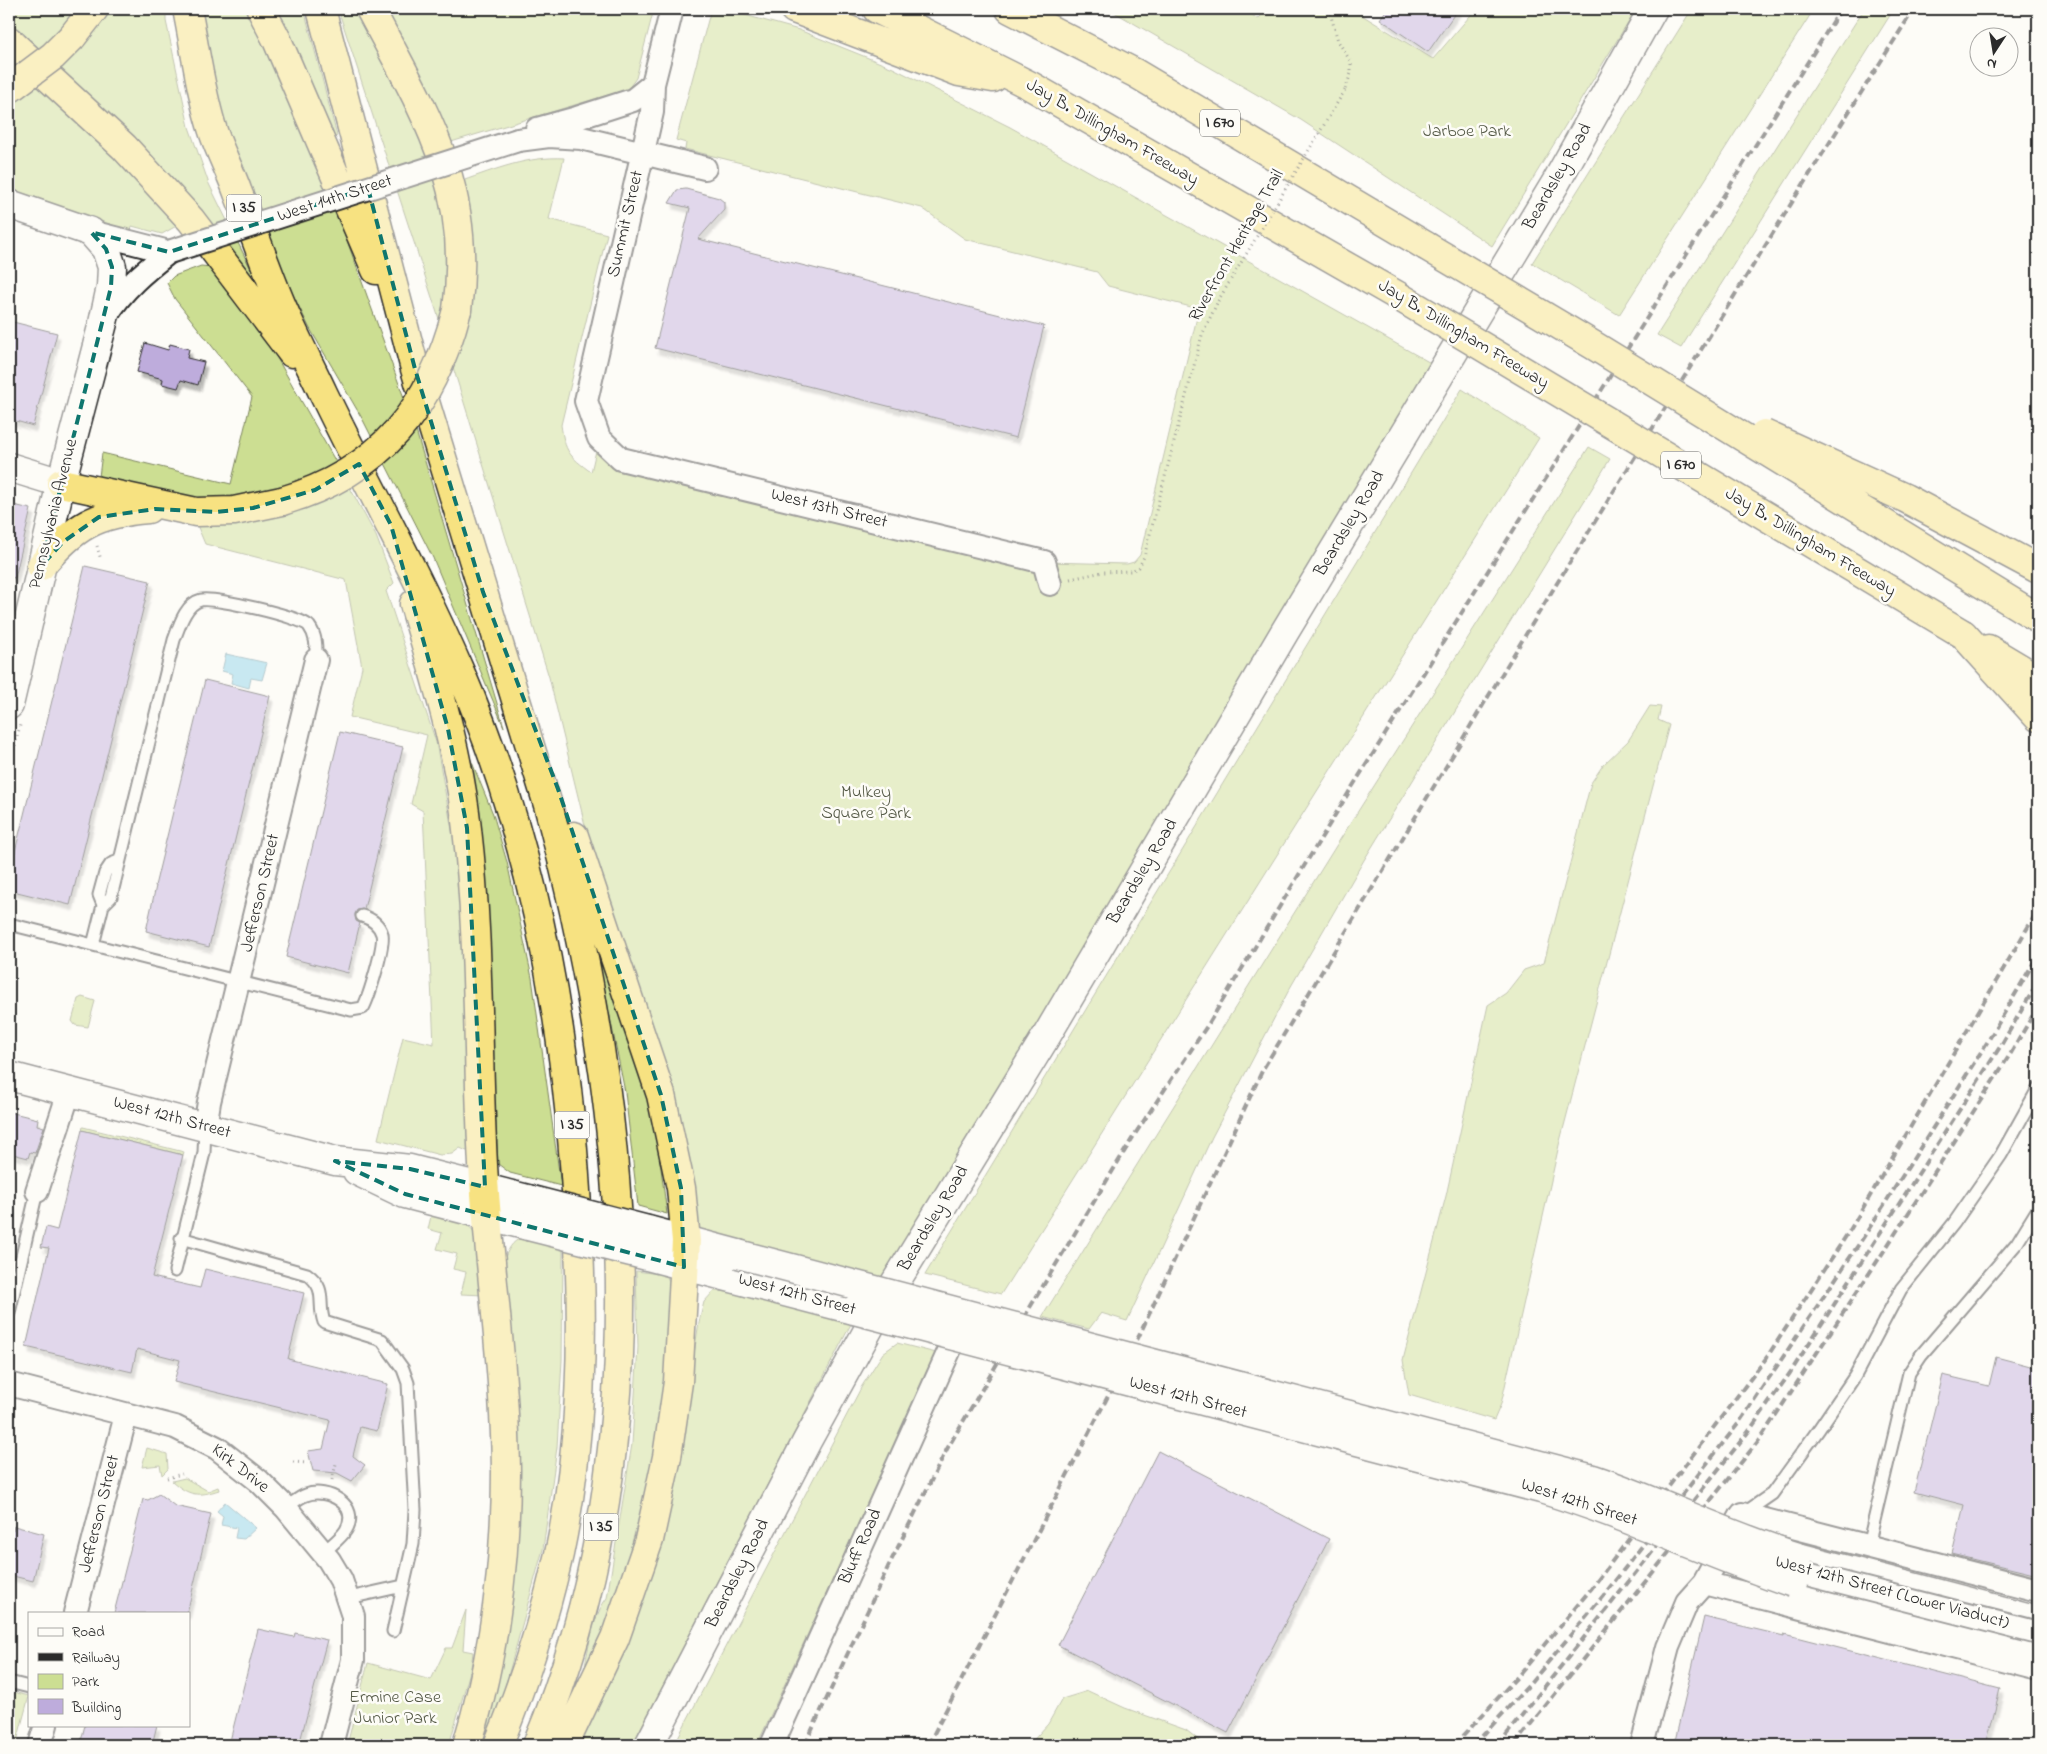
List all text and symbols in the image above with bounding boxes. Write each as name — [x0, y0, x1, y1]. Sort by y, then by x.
north arrow — [1970, 28, 2020, 78]
text: N — [1985, 52, 1998, 75]
street label: Jay B. Dillingham Freeway — [1020, 73, 1203, 194]
road number: I 670 — [1200, 110, 1240, 136]
park label: Jarboe Park — [1423, 119, 1511, 145]
street label: Beardsley Road — [1516, 119, 1599, 236]
street label: Riverfront Heritage Trail — [1183, 165, 1292, 328]
street label: West 14th Street — [274, 168, 396, 230]
street label: Summit Street — [601, 168, 651, 280]
road number: I 35 — [226, 194, 262, 222]
street label: Jay B. Dillingham Freeway — [1372, 274, 1553, 397]
street label: Pennsylvania Avenue — [23, 435, 85, 592]
road number: I 670 — [1661, 452, 1701, 478]
street label: Beardsley Road — [1308, 466, 1392, 583]
street label: West 13th Street — [768, 482, 890, 536]
street label: Jay B. Dillingham Freeway — [1719, 482, 1900, 605]
park label: Mulkey Square Park — [821, 780, 911, 827]
street label: Beardsley Road — [1101, 814, 1185, 931]
street label: Jefferson Street — [235, 831, 287, 955]
street label: West 12th Street — [110, 1090, 234, 1146]
road number: I 35 — [554, 1112, 590, 1138]
street label: Beardsley Road — [892, 1161, 976, 1278]
street label: West 12th Street — [735, 1267, 859, 1323]
street label: West 12th Street — [1126, 1370, 1250, 1426]
street label: Kirk Drive — [205, 1438, 275, 1501]
street label: Jefferson Street — [73, 1452, 127, 1576]
street label: West 12th Street — [1518, 1472, 1640, 1534]
street label: Bluff Road — [832, 1505, 889, 1590]
road number: I 35 — [584, 1514, 618, 1540]
street label: Beardsley Road — [699, 1515, 777, 1634]
street label: West 12th Street (Lower Viaduct) — [1772, 1549, 2012, 1637]
legend — [28, 1612, 190, 1726]
text: Road — [72, 1621, 105, 1643]
text: Railway — [72, 1647, 120, 1670]
text: Park — [72, 1671, 100, 1693]
park label: Ermine Case Junior Park — [349, 1685, 442, 1732]
text: Building — [71, 1697, 121, 1720]

